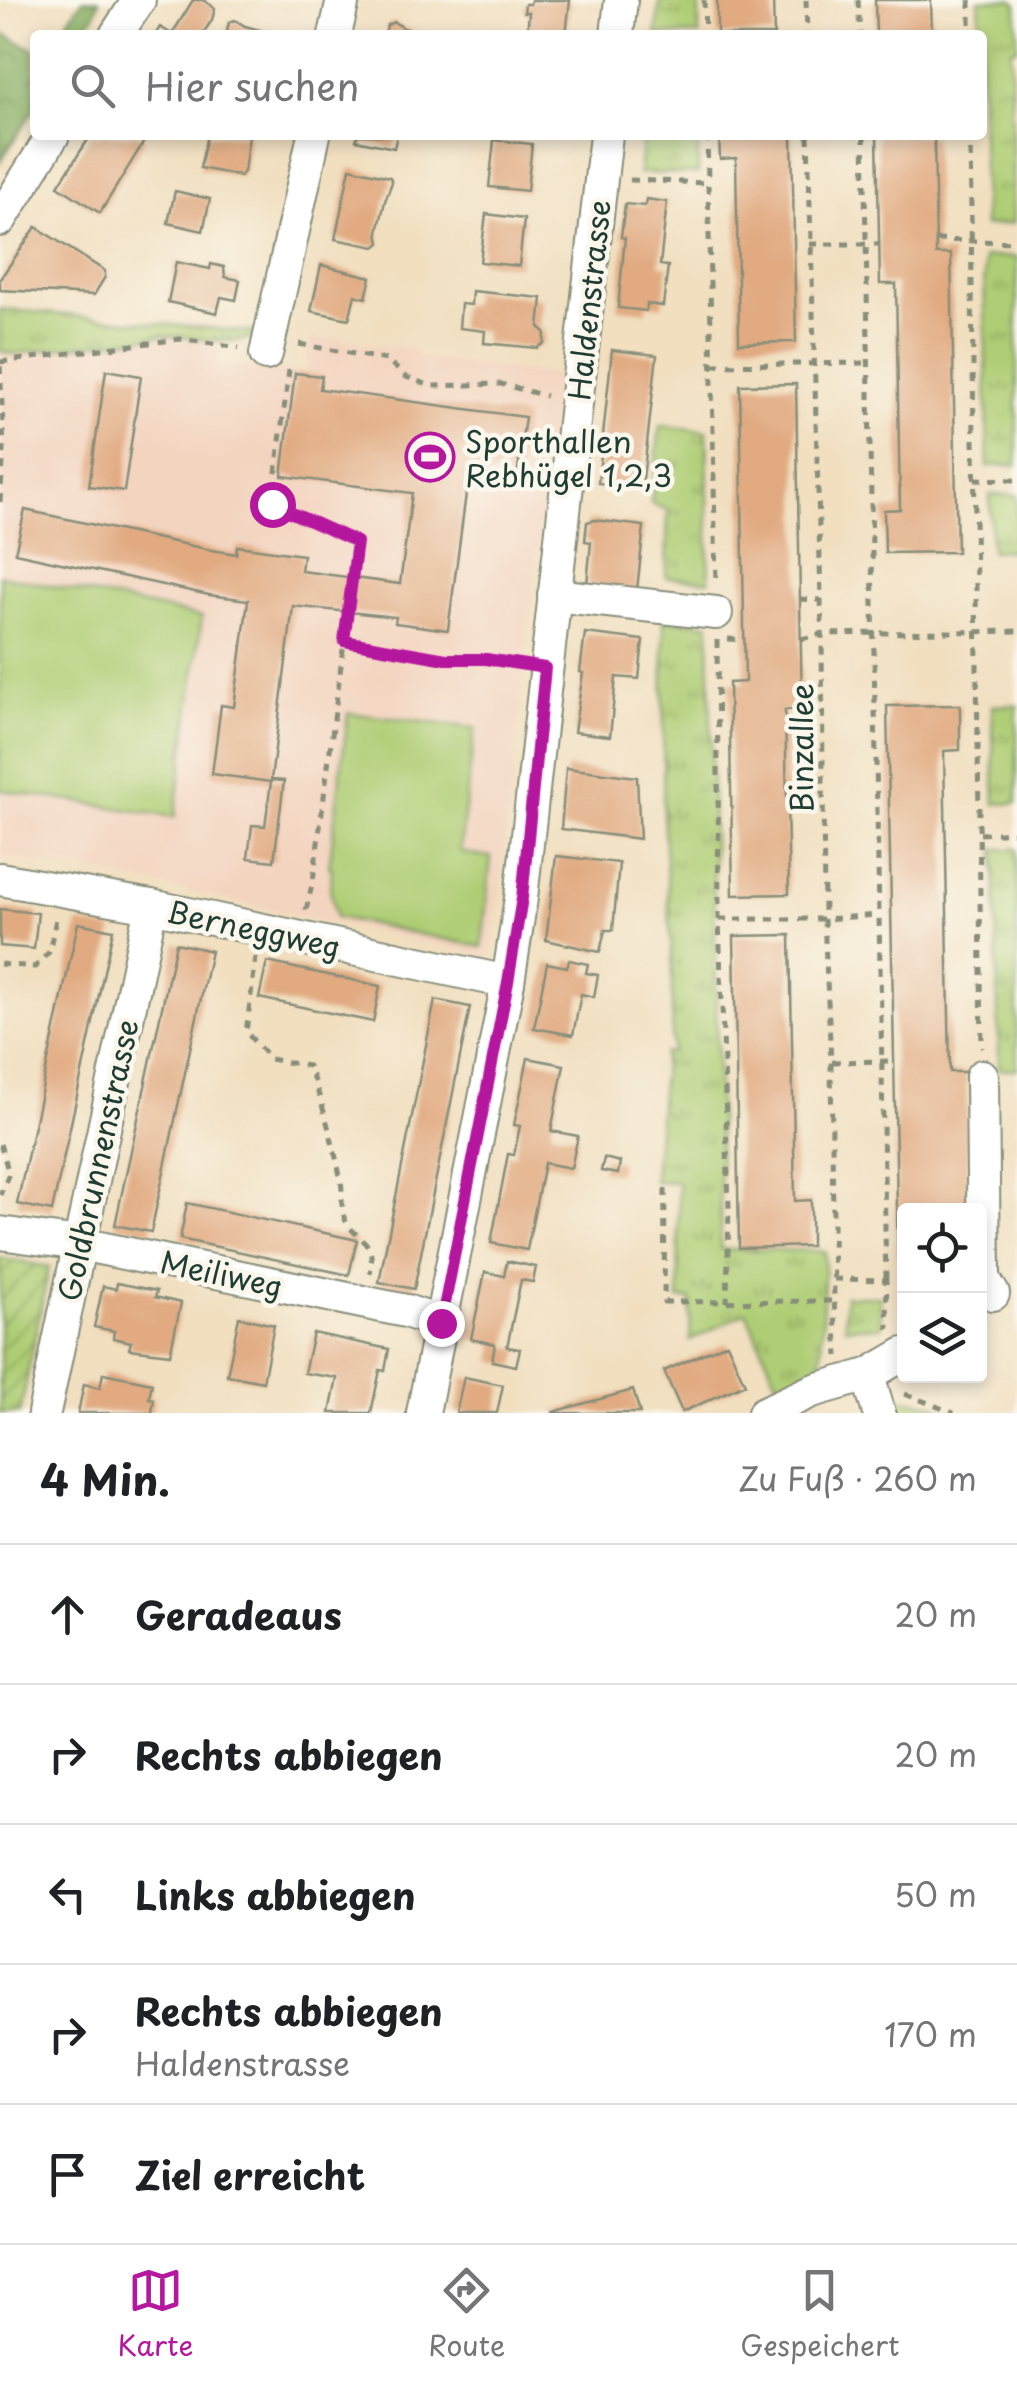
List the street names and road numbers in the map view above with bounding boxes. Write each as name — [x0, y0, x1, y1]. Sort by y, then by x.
street label: Haldenstrasse — [555, 197, 621, 403]
street label: Binzallee — [778, 683, 823, 813]
street label: Berneggweg — [163, 888, 345, 968]
street label: Goldbrunnenstrasse — [45, 1015, 149, 1305]
street label: Meiliweg — [157, 1238, 287, 1308]

